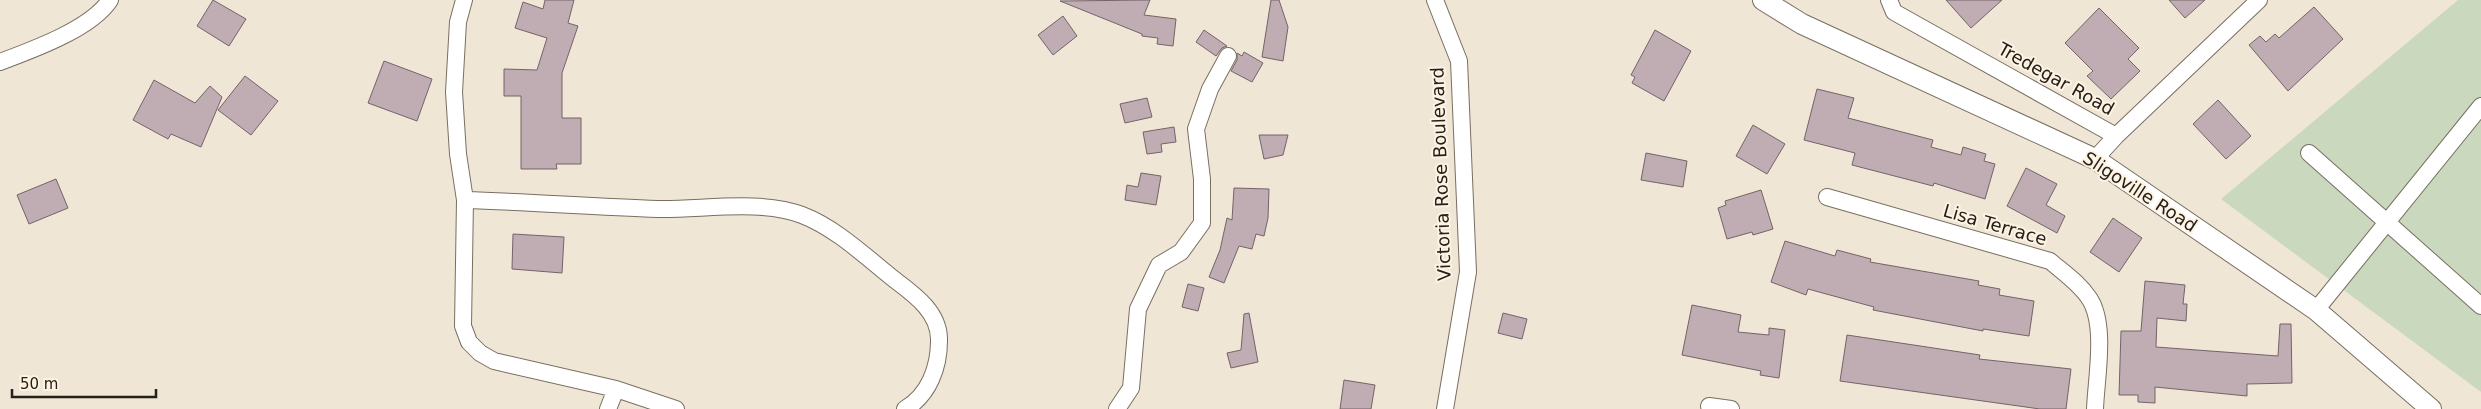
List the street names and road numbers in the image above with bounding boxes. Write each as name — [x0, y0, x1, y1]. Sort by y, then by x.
street label: Tredegar Road — [1994, 37, 2118, 119]
street label: Victoria Rose Boulevard — [1426, 67, 1455, 281]
street label: Sligoville Road — [2079, 147, 2201, 236]
street label: Lisa Terrace — [1941, 200, 2049, 249]

